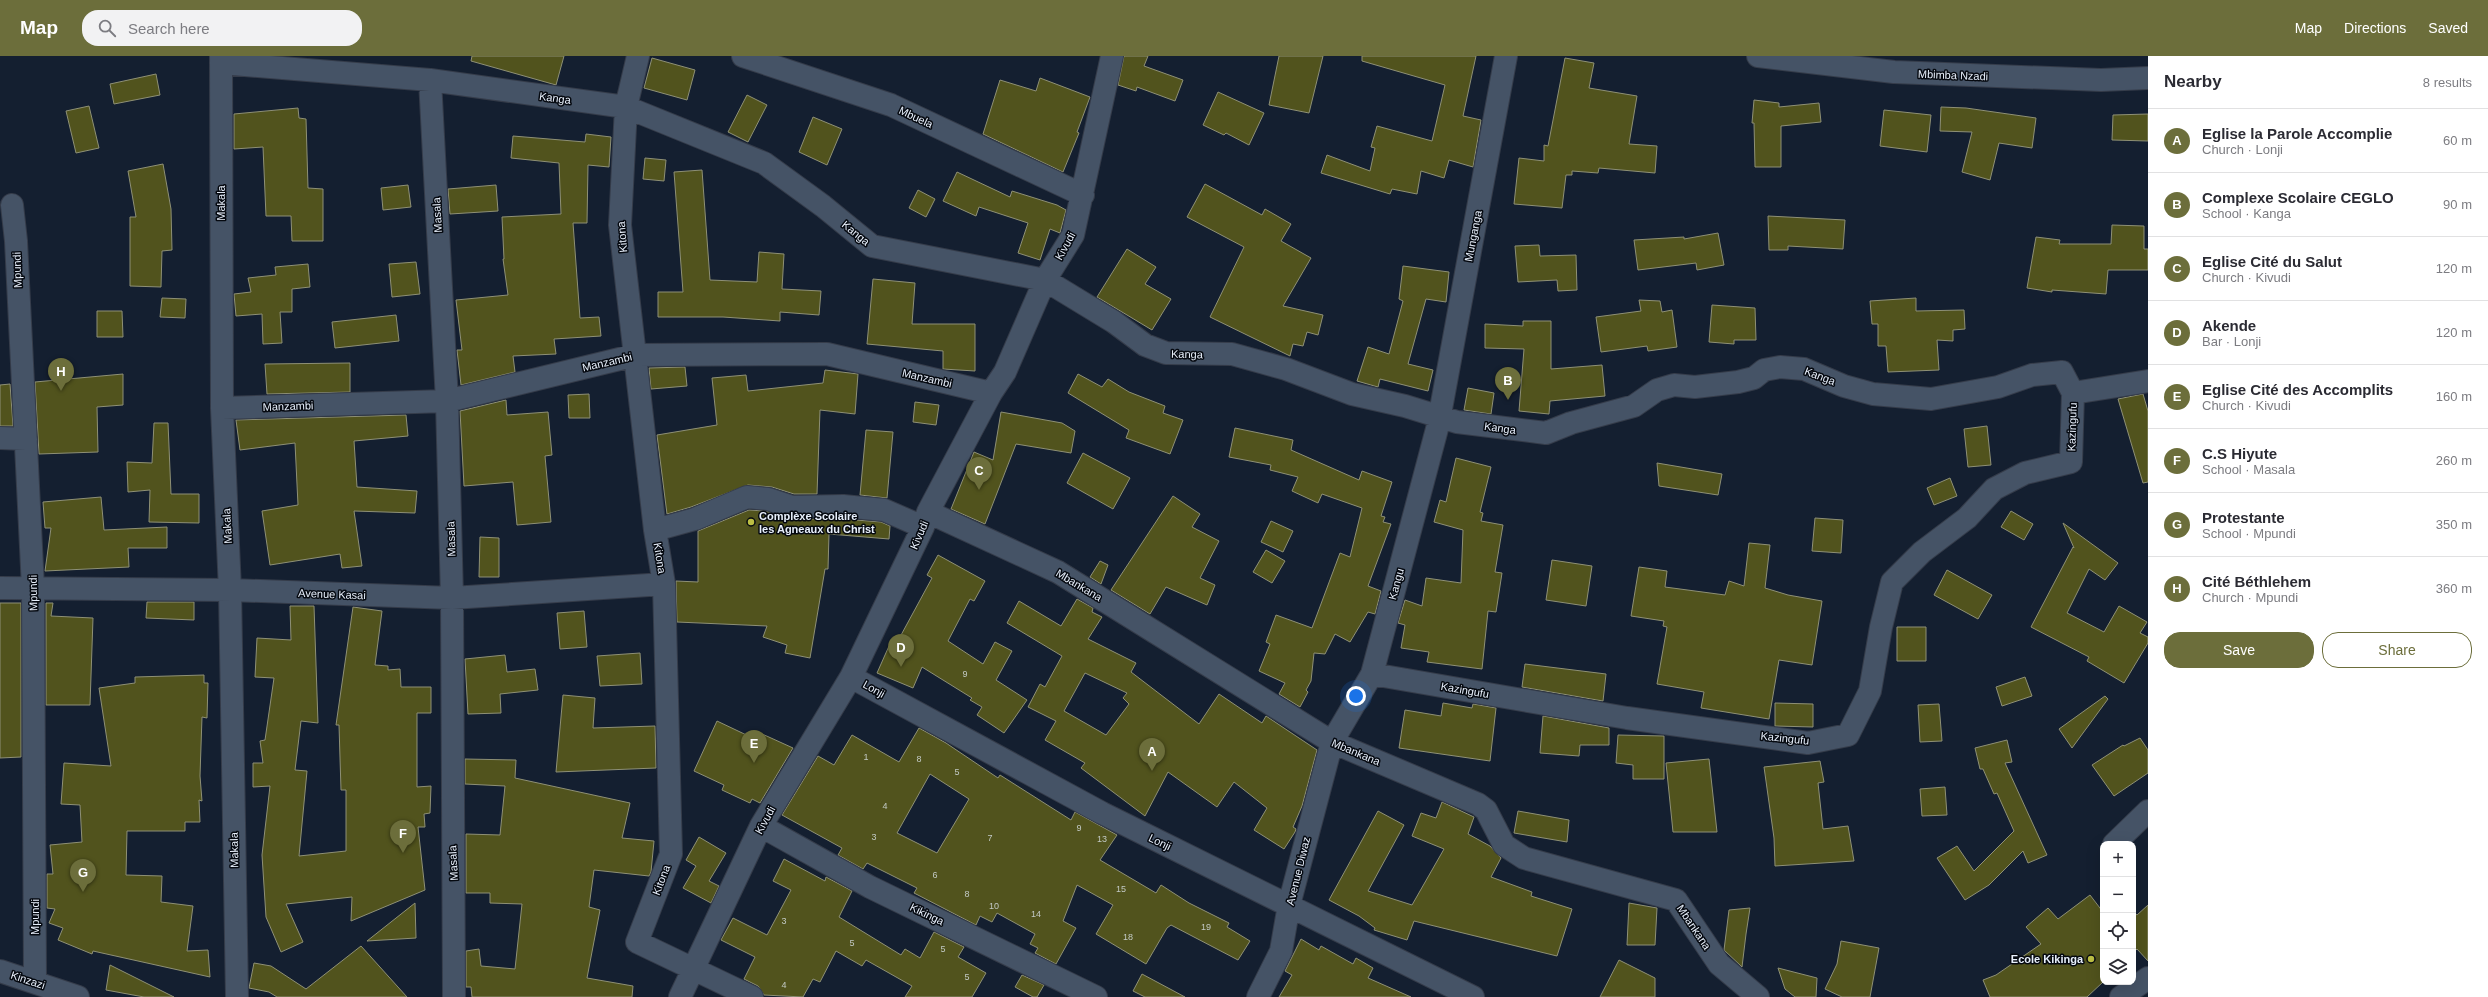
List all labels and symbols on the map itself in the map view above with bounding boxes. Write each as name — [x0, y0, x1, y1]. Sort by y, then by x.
street label: Mbimba Nzadi — [1918, 68, 1988, 82]
street label: Kanga — [538, 90, 572, 106]
street label: Mbuela — [897, 104, 936, 130]
street label: Makala — [215, 184, 227, 221]
street label: Masala — [430, 196, 444, 233]
street label: Munganga — [1462, 208, 1484, 263]
street label: Kanga — [840, 218, 873, 248]
street label: Kitona — [615, 220, 629, 253]
street label: Kivudi — [1052, 230, 1078, 262]
street label: Mpundi — [10, 252, 24, 288]
street label: Kanga — [1171, 348, 1204, 360]
street label: Manzambi — [581, 350, 633, 374]
pin: H — [48, 358, 74, 391]
street label: Kanga — [1803, 365, 1838, 388]
street label: Manzambi — [901, 366, 953, 390]
pin: B — [1495, 367, 1521, 400]
street label: Manzambi — [262, 399, 314, 413]
street label: Kazingufu — [2065, 402, 2079, 452]
street label: Kanga — [1483, 420, 1517, 436]
pin: C — [966, 457, 992, 490]
street label: Makala — [220, 507, 234, 544]
place label: Complèxe Scolaire les Agneaux du Christ — [759, 510, 875, 535]
marker: Complèxe Scolaire les Agneaux du Christ — [746, 517, 756, 527]
street label: Kivudi — [908, 519, 930, 551]
street label: Masala — [444, 520, 458, 557]
street label: Kitona — [652, 542, 669, 575]
street label: Mbankana — [1054, 567, 1105, 604]
street label: Kangu — [1386, 567, 1406, 601]
street label: Mpundi — [27, 575, 39, 611]
street label: Avenue Kasai — [298, 587, 366, 601]
pin: D — [888, 634, 914, 667]
house number: 9 — [962, 669, 968, 679]
street label: Lonji — [861, 678, 887, 700]
street label: Kazingufu — [1440, 680, 1490, 700]
your location — [1346, 686, 1366, 706]
street label: Kazingufu — [1760, 729, 1810, 747]
pin: E — [741, 730, 767, 763]
street label: Mbankana — [1330, 736, 1383, 768]
pin: A — [1139, 738, 1165, 771]
house number: 1 — [863, 752, 869, 762]
house number: 8 — [916, 754, 922, 764]
house number: 5 — [954, 767, 960, 777]
house number: 4 — [882, 801, 888, 811]
street label: Kivudi — [752, 804, 778, 836]
pin: F — [390, 820, 416, 853]
house number: 9 — [1076, 823, 1082, 833]
street label: Makala — [228, 831, 240, 868]
house number: 3 — [871, 832, 877, 842]
street label: Lonji — [1147, 832, 1173, 852]
house number: 7 — [987, 833, 993, 843]
house number: 13 — [1097, 834, 1107, 844]
street label: Avenue Diwaz — [1284, 836, 1312, 906]
street label: Masala — [446, 844, 460, 881]
pin: G — [70, 859, 96, 892]
street label: Kitona — [650, 862, 673, 897]
house number: 6 — [932, 870, 938, 880]
house number: 15 — [1116, 884, 1126, 894]
house number: 8 — [964, 889, 970, 899]
street label: Mpundi — [29, 899, 41, 935]
street label: Kikinga — [908, 901, 947, 928]
house number: 10 — [989, 901, 999, 911]
street label: Mbankana — [1675, 902, 1714, 952]
house number: 14 — [1031, 909, 1041, 919]
house number: 3 — [781, 916, 787, 926]
house number: 19 — [1201, 922, 1211, 932]
house number: 18 — [1123, 932, 1133, 942]
house number: 5 — [849, 938, 855, 948]
house number: 5 — [940, 944, 946, 954]
place label: Ecole Kikinga — [2011, 953, 2084, 965]
marker: Ecole Kikinga — [2086, 954, 2096, 964]
street label: Kinzazi — [9, 969, 47, 991]
house number: 5 — [964, 972, 970, 982]
house number: 4 — [781, 980, 787, 990]

